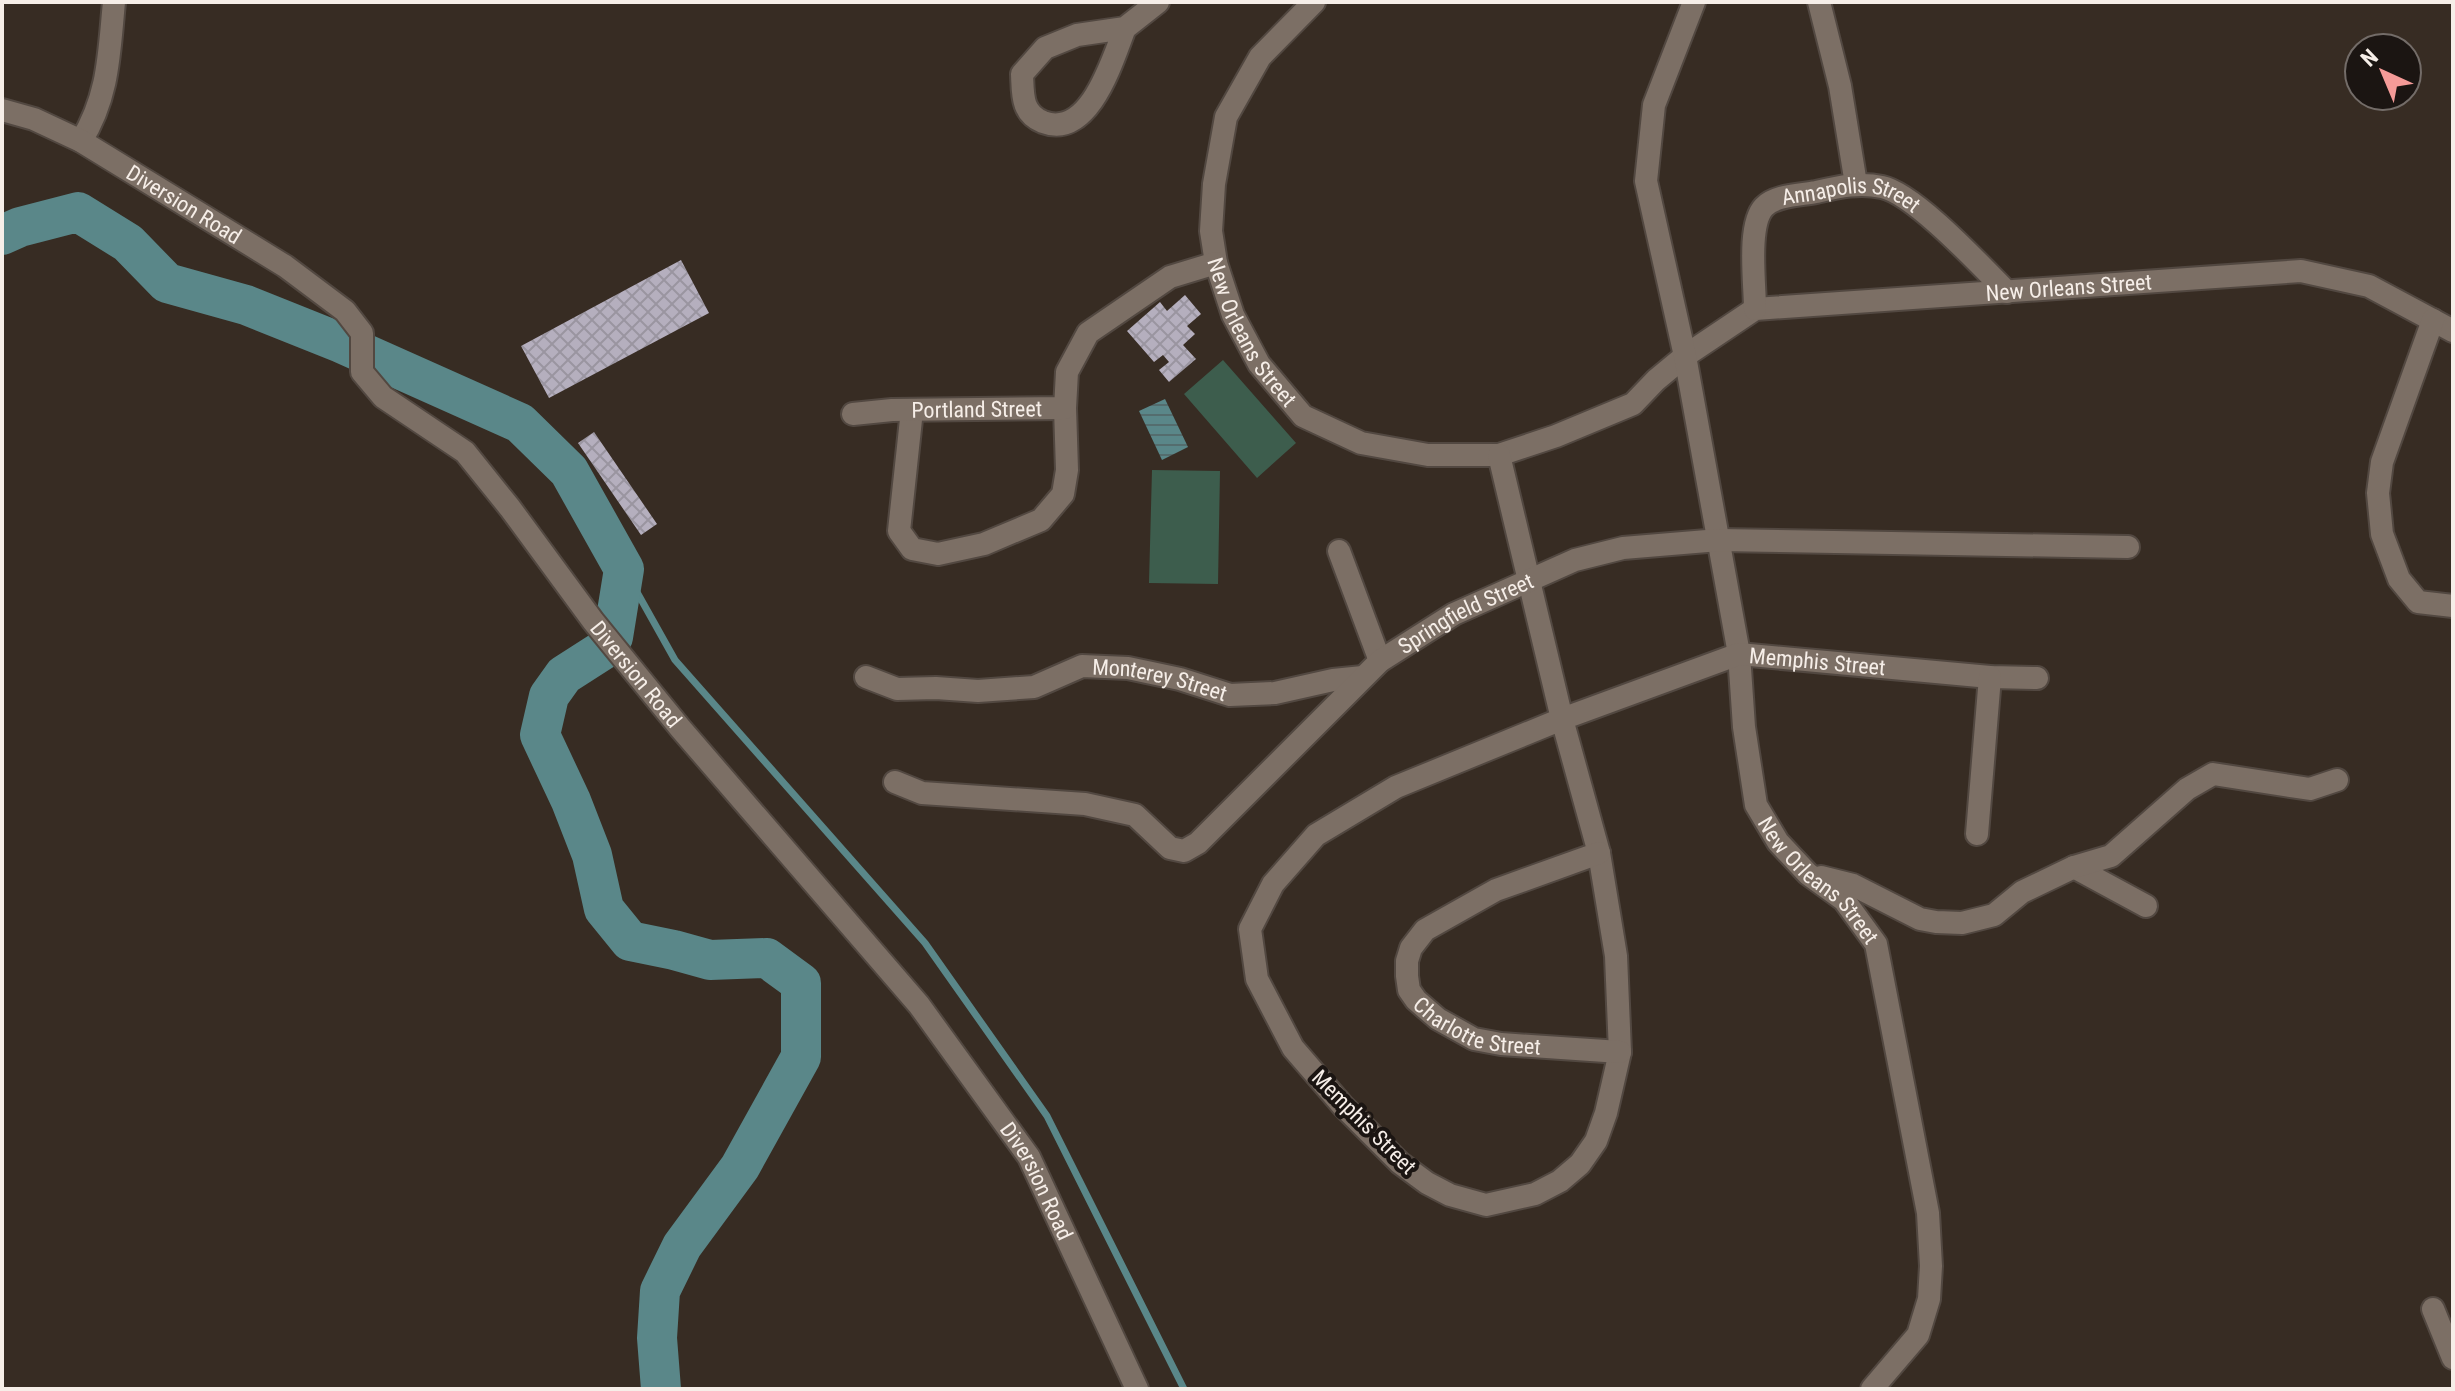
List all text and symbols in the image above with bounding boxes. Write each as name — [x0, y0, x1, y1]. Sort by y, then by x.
north arrow — [2343, 32, 2423, 112]
text: N — [2356, 44, 2383, 72]
street label: Diversion Road — [122, 160, 246, 249]
street label: Annapolis Street — [1779, 172, 1926, 217]
street label: New Orleans Street — [1203, 254, 1302, 411]
street label: New Orleans Street — [1985, 269, 2153, 305]
street label: Portland Street — [911, 396, 1042, 422]
street label: Springfield Street — [1393, 568, 1537, 659]
street label: Diversion Road — [585, 616, 687, 732]
street label: Memphis Street — [1748, 642, 1887, 680]
street label: Monterey Street — [1092, 654, 1230, 706]
street label: New Orleans Street — [1753, 812, 1884, 948]
street label: Charlotte Street — [1409, 991, 1542, 1059]
street label: Memphis Street — [1307, 1065, 1421, 1179]
street label: Diversion Road — [995, 1117, 1078, 1244]

